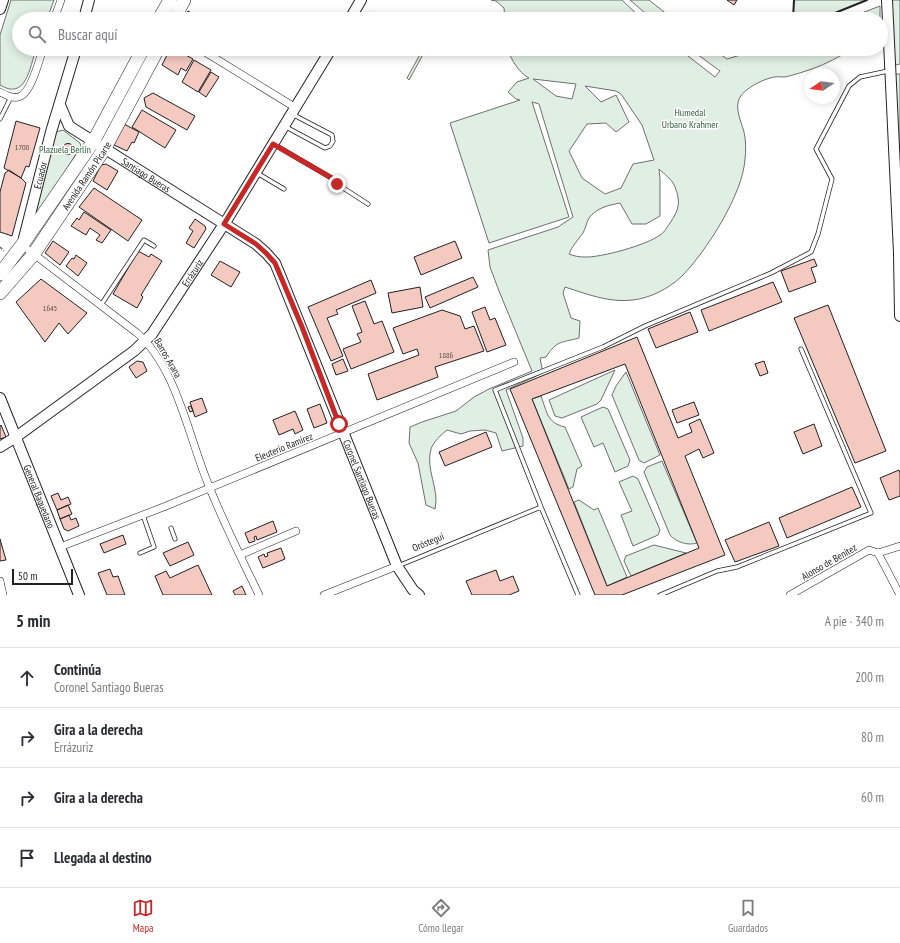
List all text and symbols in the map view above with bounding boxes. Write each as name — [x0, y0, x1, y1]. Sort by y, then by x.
search box — [12, 12, 888, 56]
icon: search — [26, 23, 48, 45]
text: Buscar aquí — [58, 25, 118, 44]
north arrow — [804, 68, 840, 104]
park label: Humedal Urbano Krahmer — [662, 106, 718, 131]
street label: Avenida Ramón Picarte — [59, 139, 114, 212]
house number: 1700 — [15, 142, 30, 152]
park label: Plazuela Berlín — [39, 143, 91, 156]
street label: Santiago Bueras — [119, 154, 174, 195]
street label: Ecuador — [30, 160, 50, 190]
route end — [328, 175, 346, 193]
street label: Errázuriz — [178, 256, 206, 289]
house number: 1645 — [43, 303, 57, 313]
street label: Barros Arana — [151, 336, 185, 380]
house number: 1886 — [439, 350, 454, 360]
route start — [330, 415, 348, 433]
street label: Eleuterio Ramírez — [253, 429, 315, 464]
street label: Coronel Santiago Bueras — [340, 438, 384, 521]
street label: General Baquedano — [21, 463, 58, 530]
street label: Oróstegui — [410, 529, 446, 555]
street label: Alonso de Benitez — [799, 541, 859, 583]
scale bar — [12, 567, 73, 586]
text: 50 m — [18, 569, 37, 583]
text: 5 min — [16, 610, 50, 632]
text: A pie · 340 m — [825, 613, 884, 630]
text: Continúa — [54, 660, 101, 679]
icon: ahead — [16, 667, 38, 689]
text: 200 m — [855, 669, 884, 686]
text: Coronel Santiago Bueras — [54, 679, 164, 696]
text: Gira a la derecha — [54, 720, 143, 739]
icon: right — [16, 727, 38, 749]
text: 80 m — [861, 729, 884, 746]
text: Errázuriz — [54, 739, 93, 756]
icon: right — [16, 787, 38, 809]
text: Gira a la derecha — [54, 788, 143, 807]
text: 60 m — [861, 789, 884, 806]
icon: arrive — [16, 847, 38, 869]
text: Llegada al destino — [54, 848, 152, 867]
tab: Mapa — [132, 897, 154, 935]
tab: Cómo llegar — [418, 897, 464, 935]
tab: Guardados — [728, 897, 768, 935]

